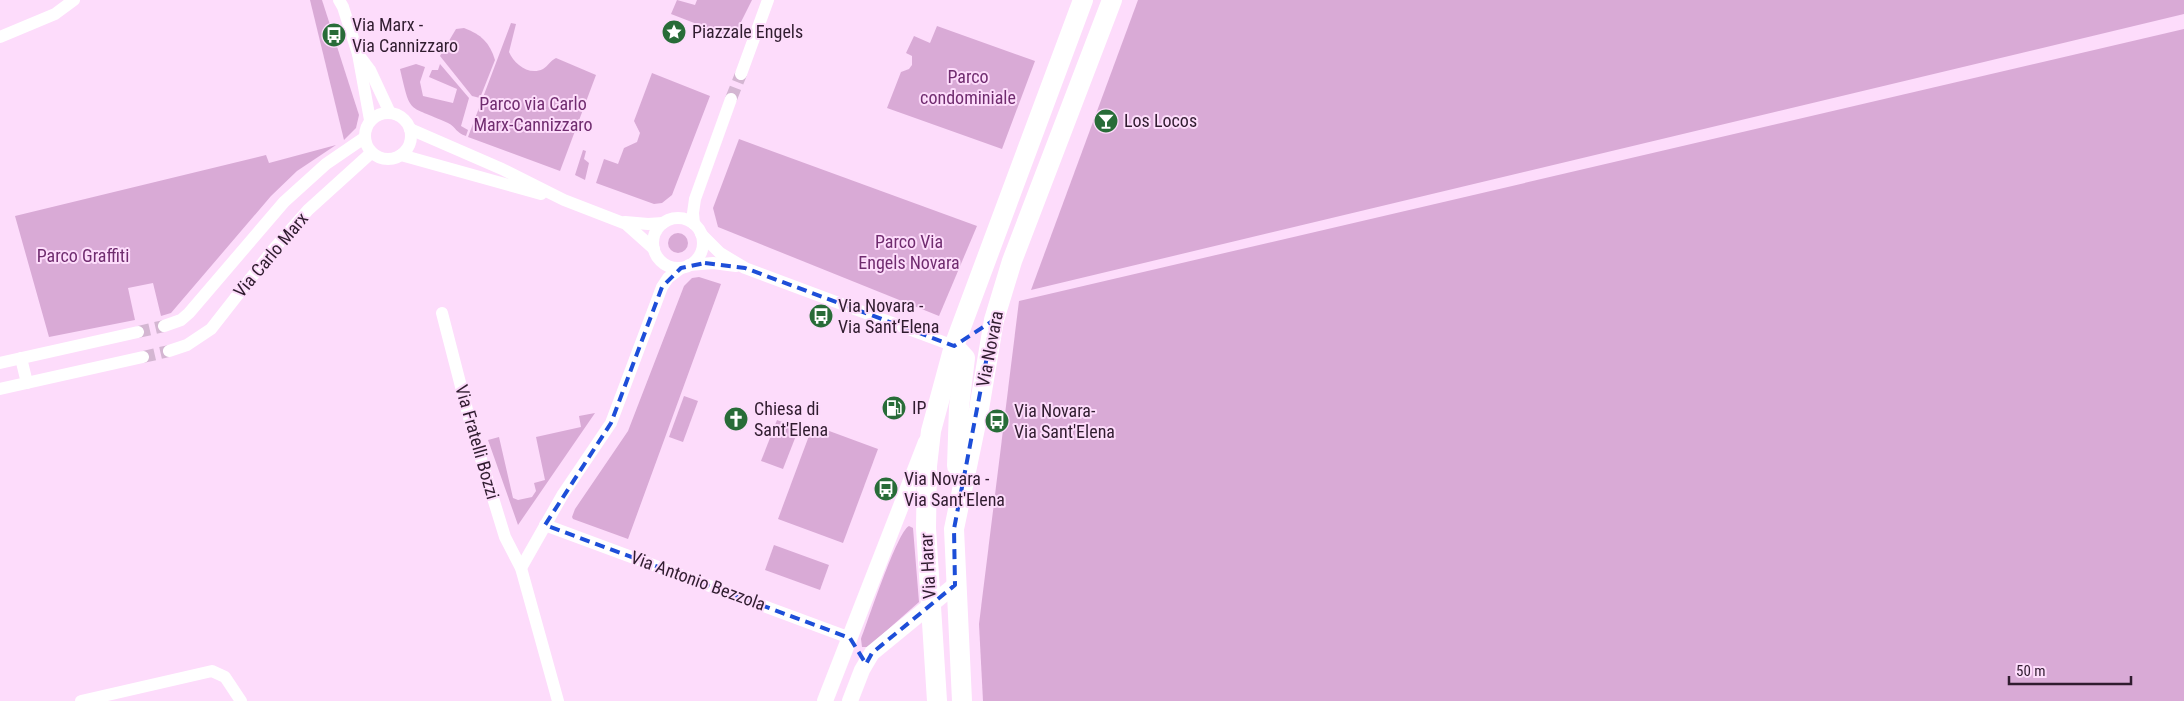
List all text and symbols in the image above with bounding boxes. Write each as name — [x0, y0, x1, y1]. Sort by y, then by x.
place label: Via Marx - Via Cannizzaro — [352, 14, 458, 56]
place icon: Piazzale Engels — [661, 19, 687, 45]
place label: Piazzale Engels — [692, 21, 803, 42]
bus stop icon: Via Marx - Via Cannizzaro — [321, 22, 347, 48]
park label: Parco condominiale — [920, 66, 1016, 108]
park label: Parco via Carlo Marx-Cannizzaro — [473, 93, 593, 135]
bar icon: Los Locos — [1093, 108, 1119, 134]
place label: Los Locos — [1124, 110, 1197, 131]
street label: Via Carlo Marx — [229, 208, 312, 301]
park label: Parco Via Engels Novara — [858, 231, 960, 273]
park label: Parco Graffiti — [37, 245, 129, 266]
place label: Via Novara - Via Sant‘Elena — [838, 295, 939, 337]
bus stop icon: Via Novara - Via Sant‘Elena — [808, 303, 834, 329]
street label: Via Novara — [972, 309, 1007, 389]
street label: Via Fratelli Bozzi — [451, 382, 504, 502]
fuel station icon: IP — [881, 395, 907, 421]
place label: IP — [912, 397, 927, 418]
place label: Chiesa di Sant'Elena — [754, 398, 828, 440]
place label: Via Novara- Via Sant'Elena — [1014, 400, 1115, 442]
church icon: Chiesa di Sant'Elena — [723, 406, 749, 432]
bus stop icon: Via Novara- Via Sant'Elena — [984, 408, 1010, 434]
place label: Via Novara - Via Sant'Elena — [904, 468, 1005, 510]
bus stop icon: Via Novara - Via Sant'Elena — [873, 476, 899, 502]
street label: Via Harar — [915, 532, 940, 600]
street label: Via Antonio Bezzola — [628, 546, 768, 615]
scale bar — [2009, 654, 2132, 686]
text: 50 m — [2016, 662, 2046, 680]

